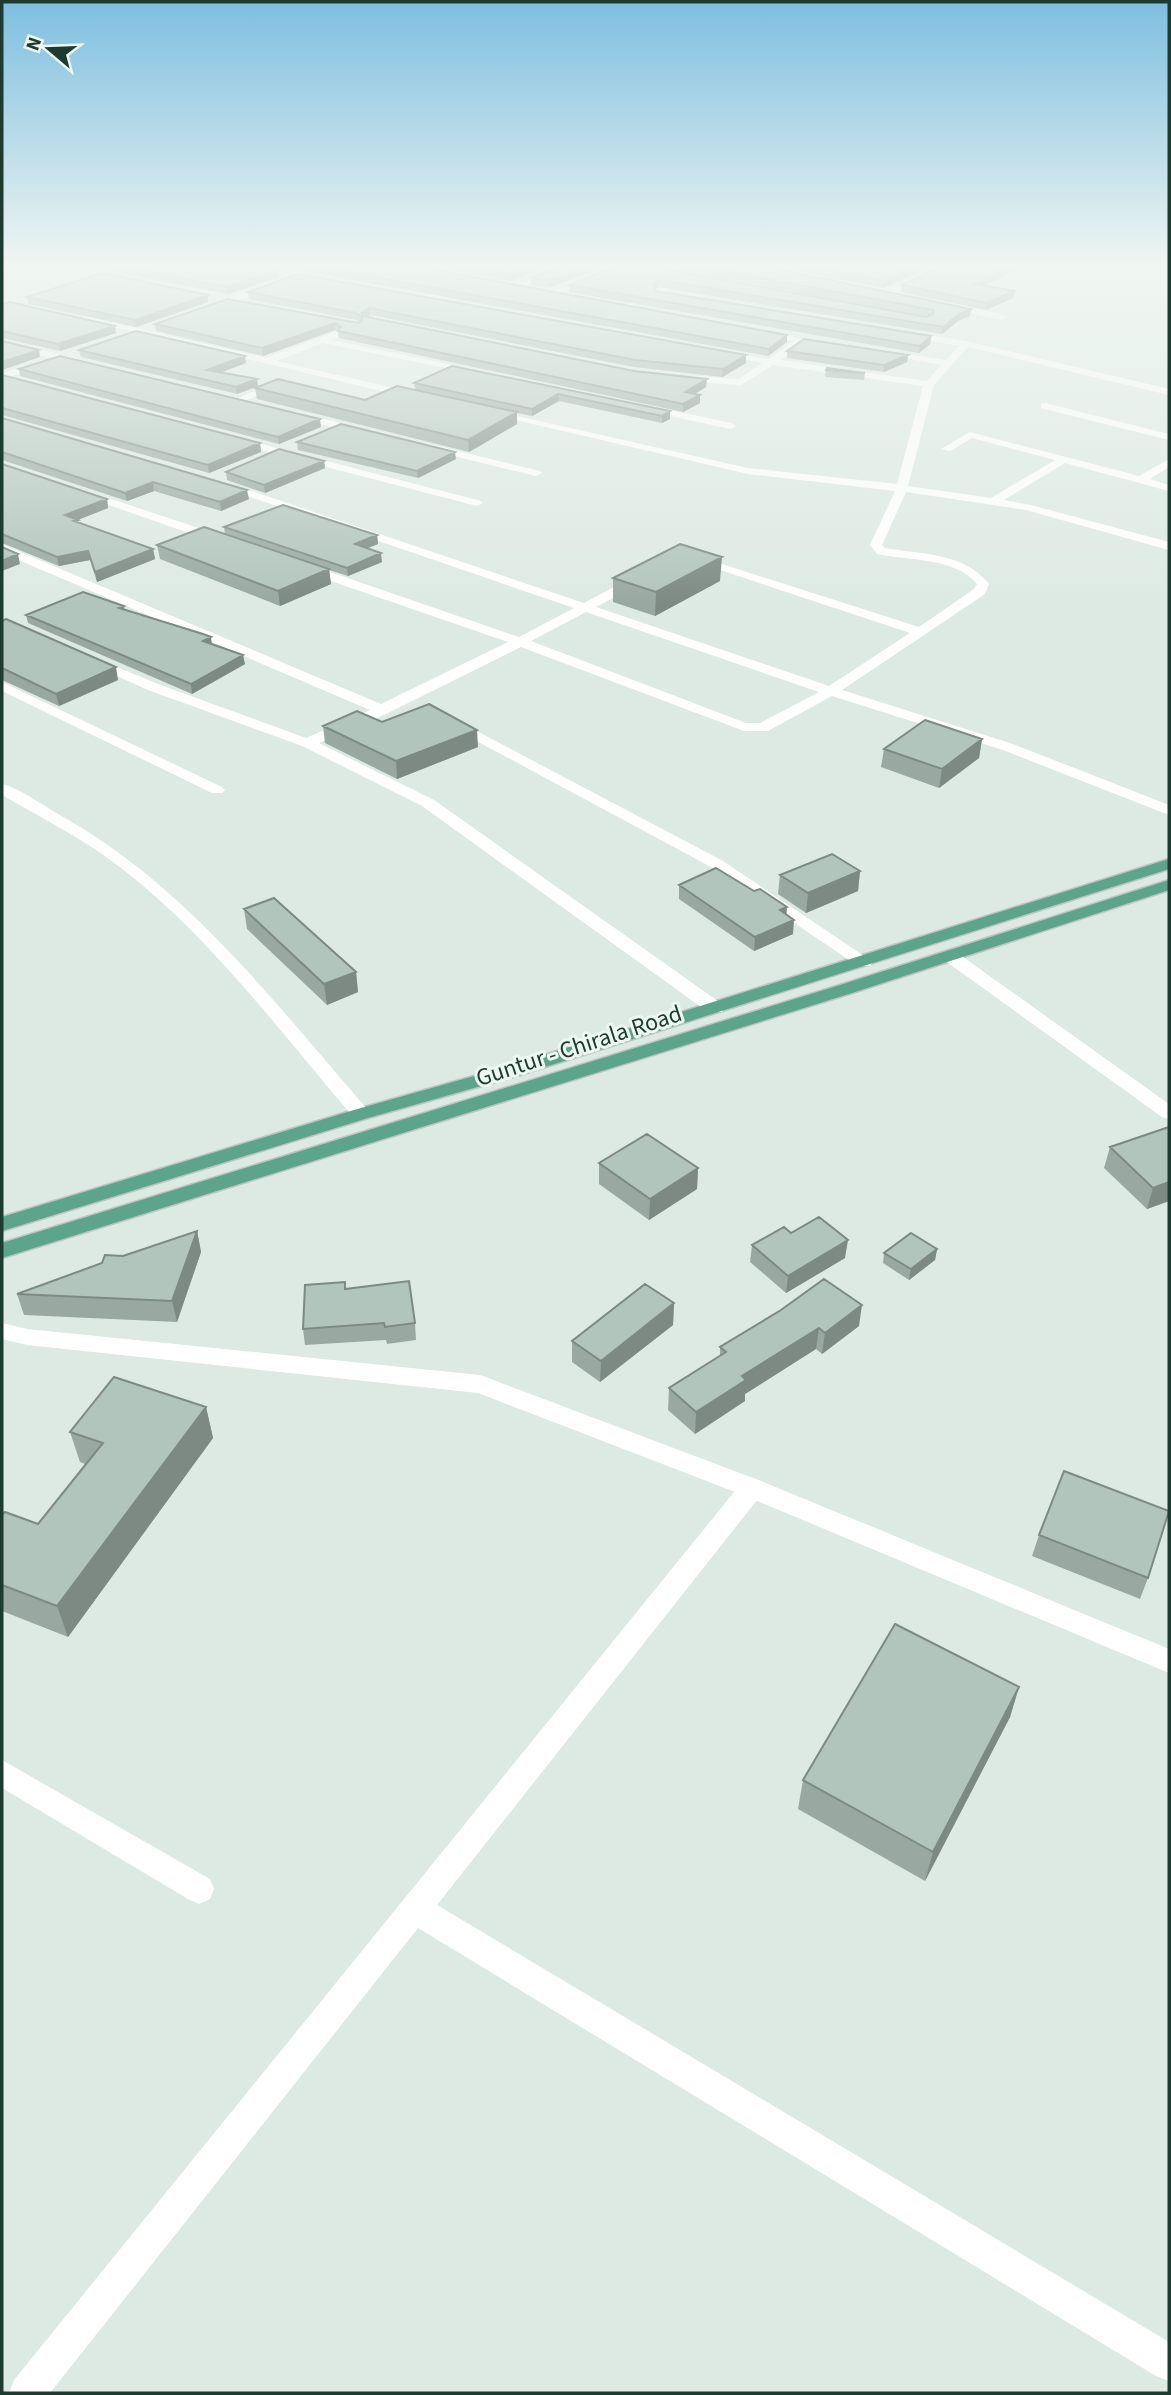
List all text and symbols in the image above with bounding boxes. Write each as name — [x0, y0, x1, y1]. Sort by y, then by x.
north arrow — [14, 14, 84, 84]
text: N — [20, 34, 49, 54]
street label: Guntur - Chirala Road — [472, 996, 686, 1096]

